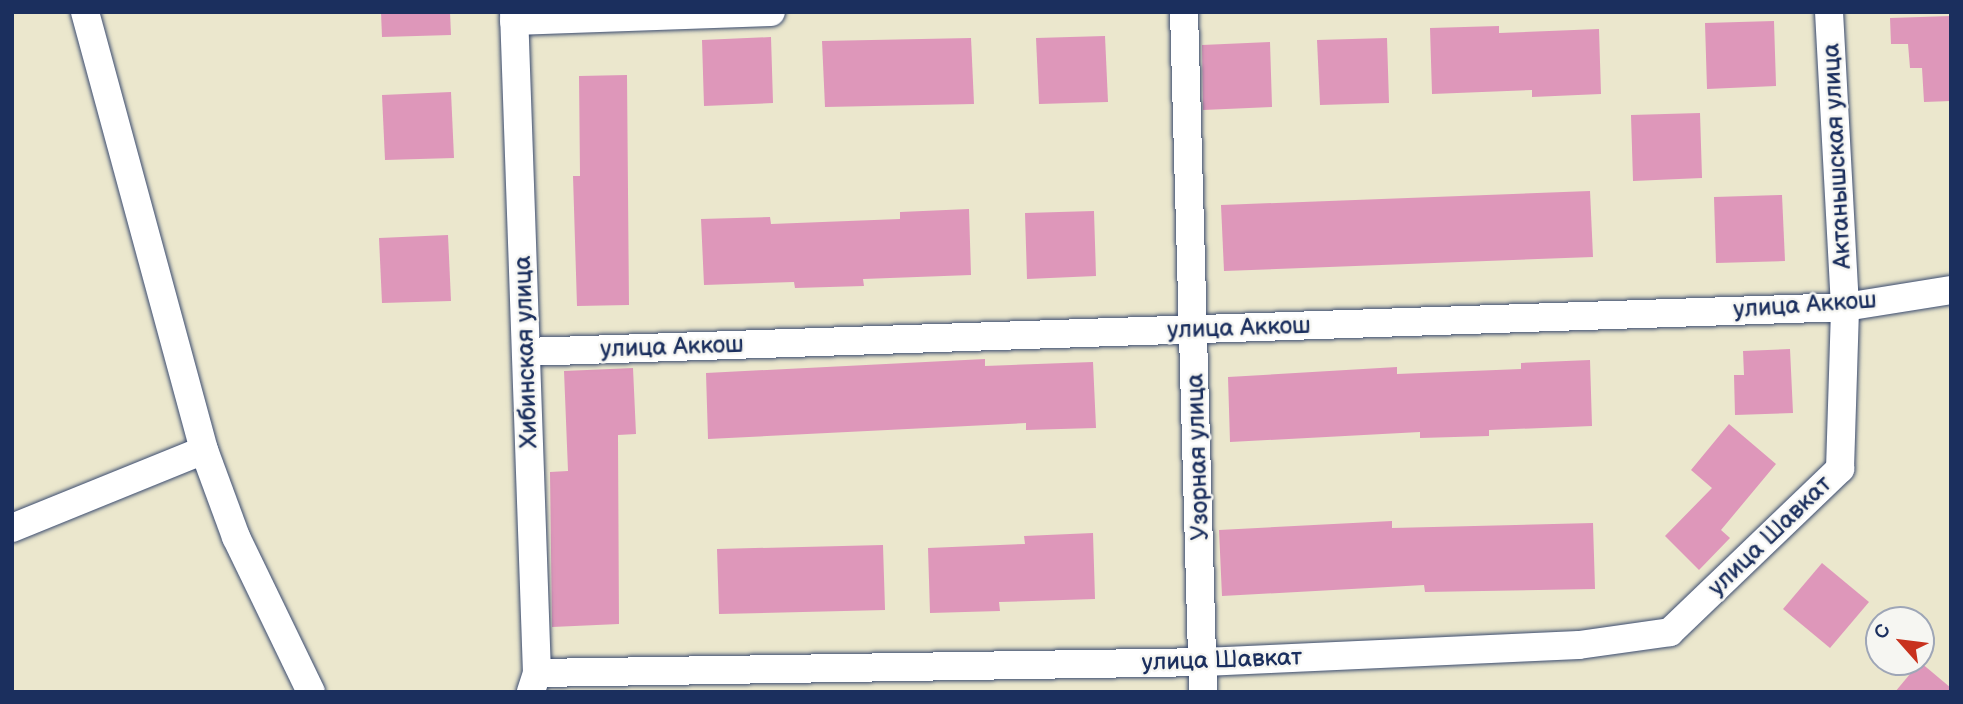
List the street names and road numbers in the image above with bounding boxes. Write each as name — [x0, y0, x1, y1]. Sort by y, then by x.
street label: Актанышская улица — [1817, 42, 1857, 270]
street label: Хибинская улица — [508, 255, 544, 449]
street label: улица Аккош — [1732, 286, 1878, 324]
street label: улица Аккош — [1167, 311, 1311, 345]
street label: улица Аккош — [600, 330, 744, 364]
street label: Узорная улица — [1181, 373, 1215, 541]
street label: улица Шавкат — [1702, 470, 1838, 602]
street label: улица Шавкат — [1141, 643, 1303, 677]

